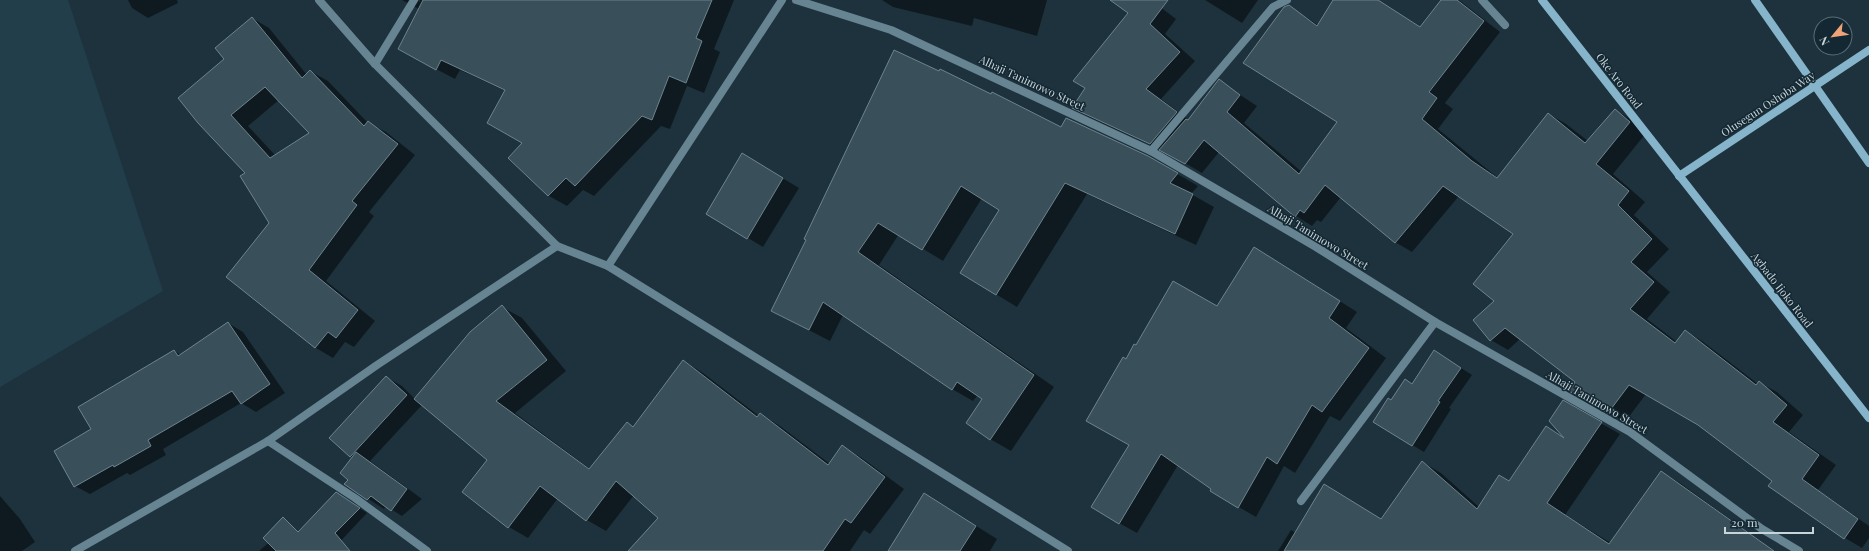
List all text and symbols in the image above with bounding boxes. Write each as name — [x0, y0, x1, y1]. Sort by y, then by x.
north arrow — [1813, 16, 1853, 56]
text: N — [1815, 34, 1832, 48]
street label: Oke Aro Road — [1593, 50, 1646, 112]
street label: Alhaji Tanimowo Street — [976, 51, 1088, 114]
street label: Olusegun Oshoba Way — [1718, 67, 1818, 140]
street label: Alhaji Tanimowo Street — [1264, 200, 1371, 273]
street label: Agbado Ijoko Road — [1748, 248, 1817, 331]
street label: Alhaji Tanimowo Street — [1543, 366, 1651, 437]
scale bar — [1725, 509, 1813, 535]
text: 20 m — [1731, 514, 1758, 530]

